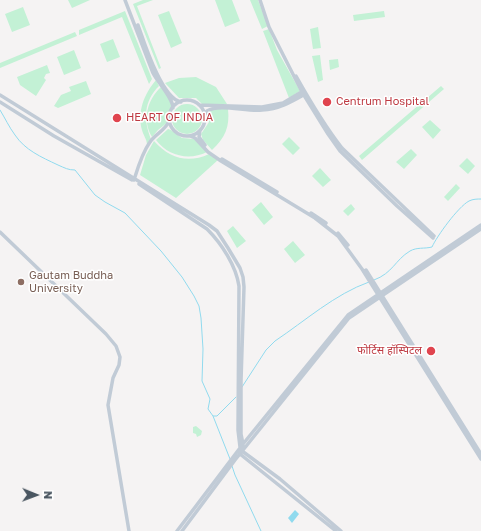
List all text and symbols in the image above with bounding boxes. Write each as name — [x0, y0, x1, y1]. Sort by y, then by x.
place label: Centrum Hospital — [336, 95, 429, 109]
marker: Centrum Hospital — [321, 96, 333, 108]
place label: HEART OF INDIA — [126, 111, 213, 125]
marker: HEART OF INDIA — [111, 112, 123, 124]
place label: Gautam Buddha University — [29, 269, 113, 295]
marker: Gautam Buddha University — [16, 277, 26, 287]
place label: फोर्टिस हॉस्पिटल — [357, 344, 422, 358]
marker: फोर्टिस हॉस्पिटल — [425, 345, 437, 357]
north arrow — [16, 475, 56, 515]
text: N — [42, 491, 55, 500]

